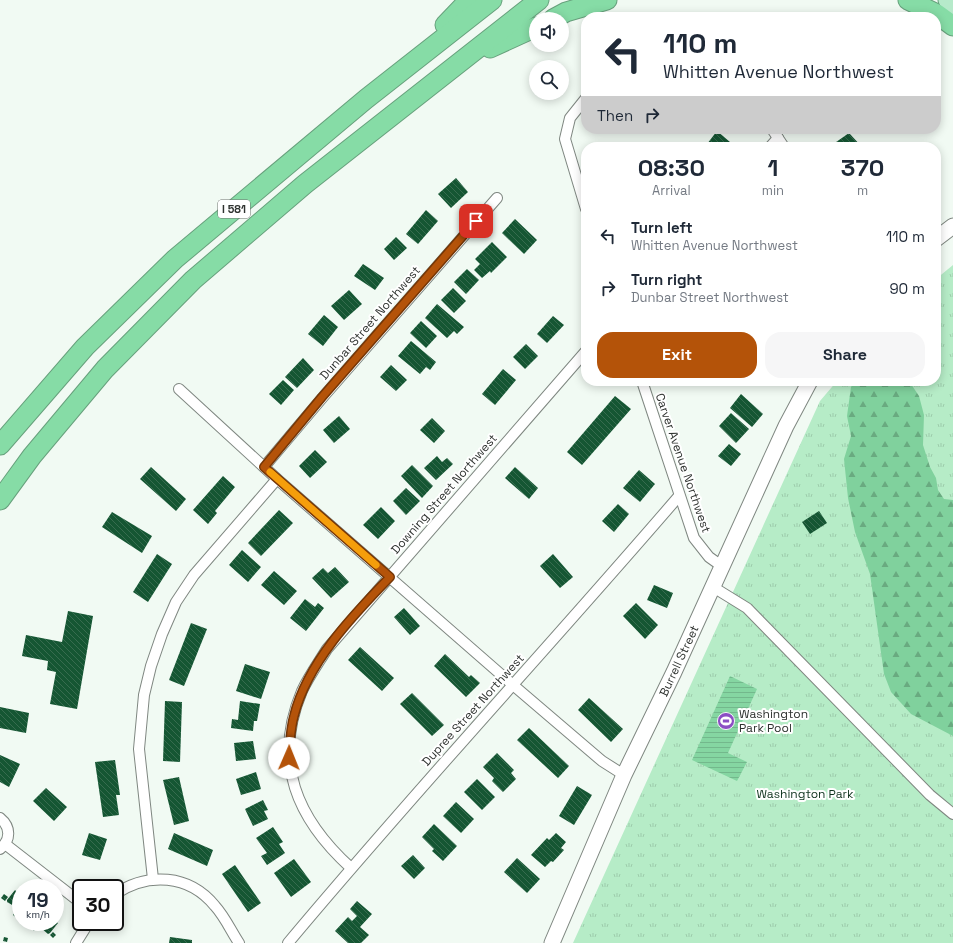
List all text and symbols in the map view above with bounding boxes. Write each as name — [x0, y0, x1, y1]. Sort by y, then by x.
map controls — [529, 12, 569, 100]
button: sound — [529, 12, 569, 52]
text: 110 m — [663, 25, 737, 61]
icon: left — [597, 28, 649, 80]
button: search — [529, 60, 569, 100]
text: Whitten Avenue Northwest — [663, 60, 894, 83]
icon: right — [641, 104, 663, 126]
text: Then — [597, 106, 633, 125]
text: 08:30 — [638, 152, 705, 183]
text: 1 — [767, 152, 778, 183]
text: 370 — [841, 152, 884, 183]
text: Arrival — [652, 182, 691, 199]
text: min — [762, 182, 784, 199]
text: m — [857, 182, 868, 199]
road number: I 581 — [218, 200, 250, 218]
pin — [459, 204, 493, 238]
icon: arrive — [465, 210, 487, 232]
text: Turn left — [631, 218, 693, 237]
icon: left — [597, 225, 619, 247]
text: 110 m — [886, 227, 925, 246]
text: Whitten Avenue Northwest — [631, 237, 798, 254]
street label: Dunbar Street Northwest — [316, 263, 424, 383]
text: Turn right — [631, 270, 702, 289]
icon: right — [597, 277, 619, 299]
text: 90 m — [889, 279, 925, 298]
text: Dunbar Street Northwest — [631, 289, 789, 306]
button: Exit — [597, 332, 757, 378]
button: Share — [765, 332, 925, 378]
street label: Carver Avenue Northwest — [652, 391, 714, 535]
street label: Downing Street Northwest — [387, 431, 501, 557]
street label: Burrell Street — [656, 623, 702, 699]
street label: Dupree Street Northwest — [418, 651, 528, 769]
place label: Washington Park Pool — [739, 706, 808, 736]
sports icon: Washington Park Pool — [716, 711, 736, 731]
position arrow — [268, 737, 310, 779]
park label: Washington Park — [756, 786, 854, 802]
speed limit sign: 30 — [72, 879, 124, 931]
text: 19 — [27, 887, 49, 913]
text: km/h — [26, 908, 50, 921]

